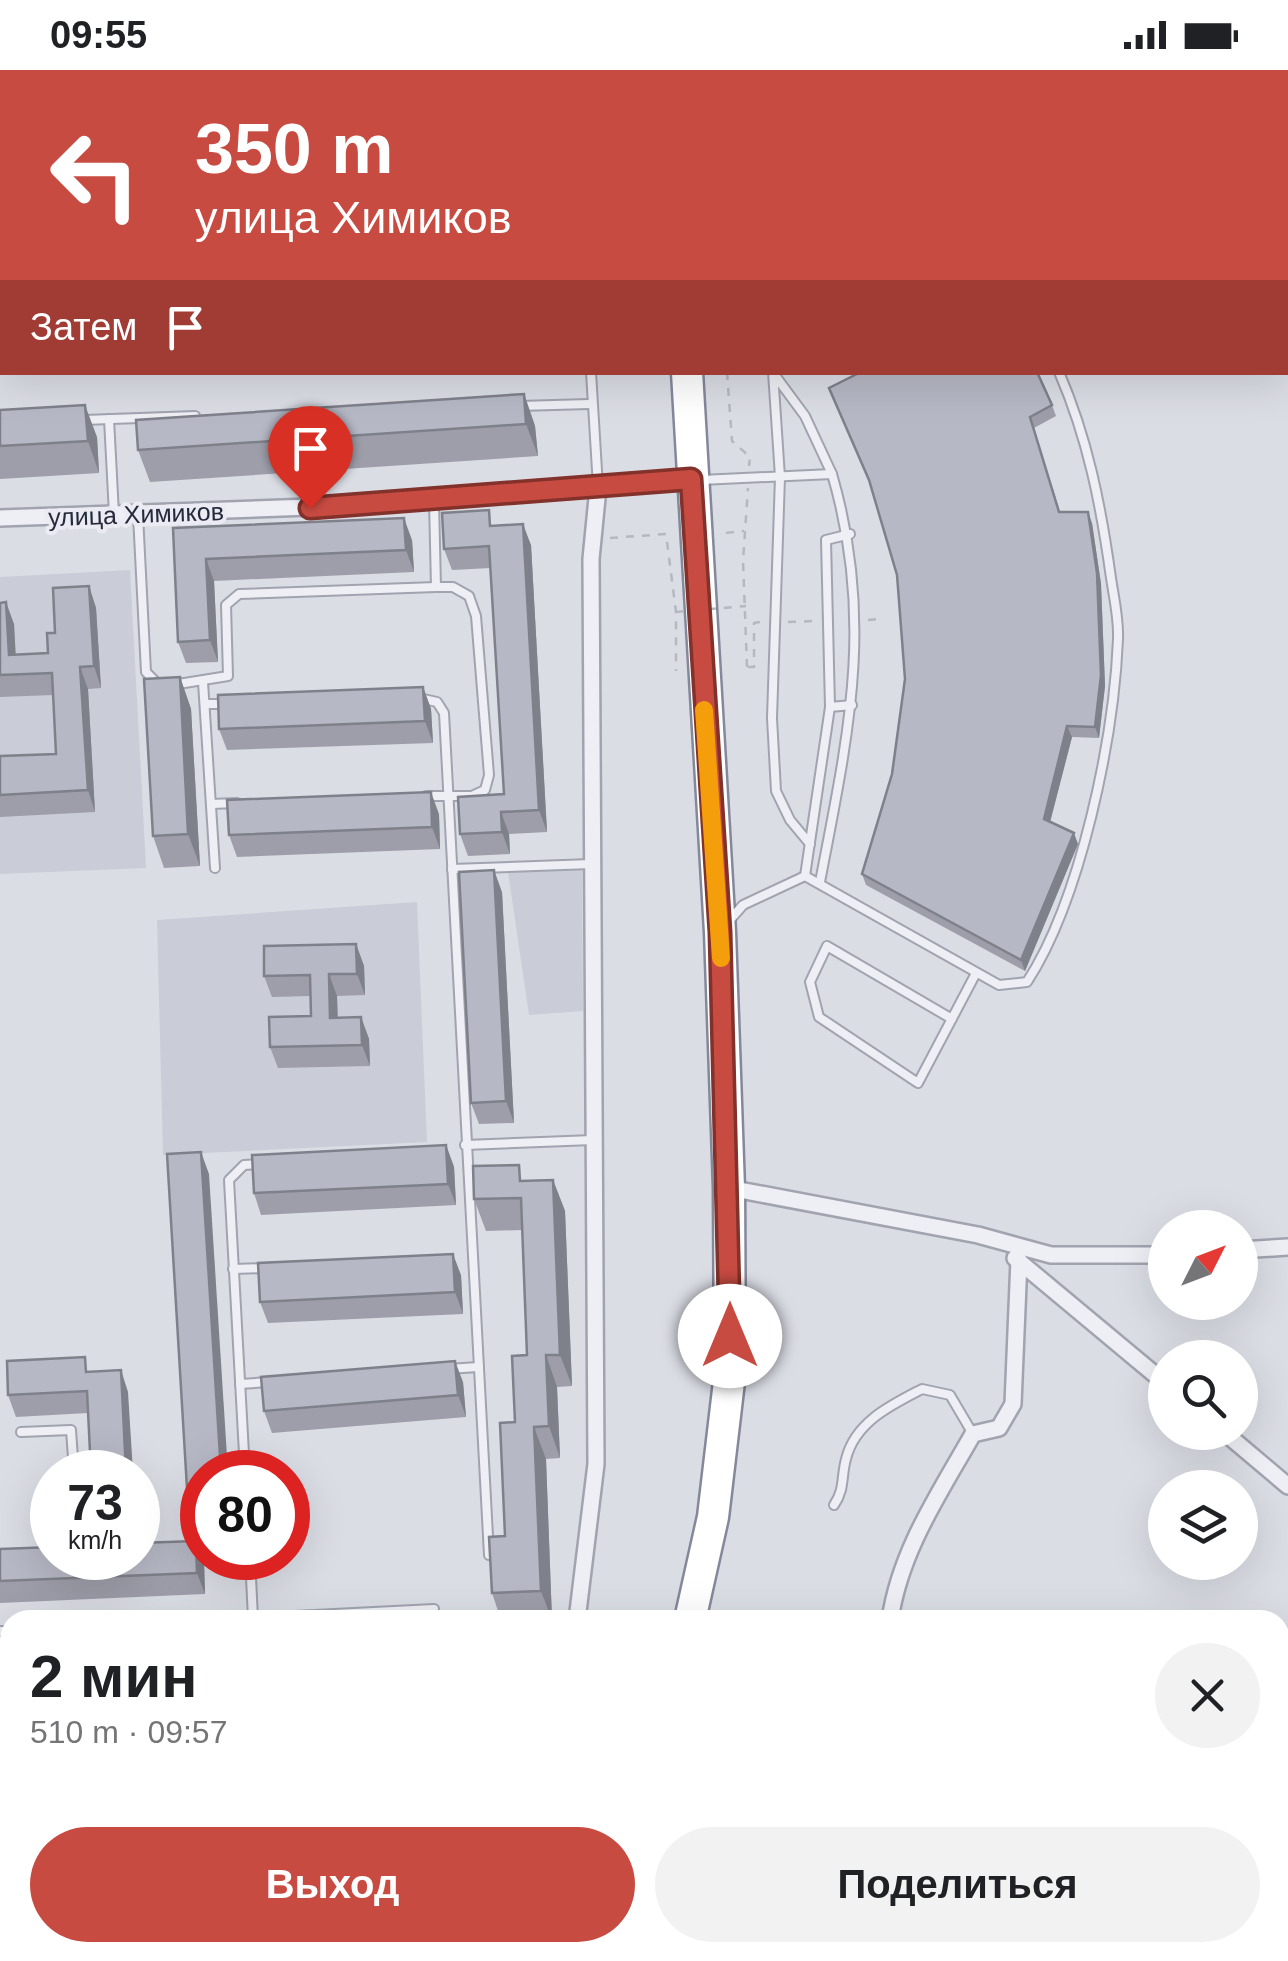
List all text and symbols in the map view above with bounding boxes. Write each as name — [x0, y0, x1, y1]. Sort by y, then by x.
text: 09:55 — [50, 14, 147, 56]
icon: left — [30, 110, 160, 240]
text: 350 m — [195, 110, 393, 188]
text: улица Химиков — [195, 192, 512, 243]
icon: arrive — [158, 300, 213, 355]
text: Затем — [30, 306, 138, 348]
pin — [268, 406, 353, 509]
icon: arrive — [283, 421, 338, 476]
street label: улица Химиков — [48, 497, 224, 531]
north arrow — [1148, 1210, 1258, 1320]
map controls — [1148, 1210, 1258, 1580]
position arrow — [678, 1284, 782, 1388]
button: search — [1148, 1340, 1258, 1450]
speed limit sign: 80 — [180, 1450, 310, 1580]
button: layers — [1148, 1470, 1258, 1580]
text: 73 — [67, 1475, 123, 1531]
text: km/h — [68, 1526, 122, 1554]
text: 2 мин — [30, 1643, 198, 1710]
button: close — [1155, 1643, 1260, 1748]
text: 510 m · 09:57 — [30, 1714, 227, 1750]
button: Выход — [30, 1827, 635, 1942]
button: Поделиться — [655, 1827, 1260, 1942]

